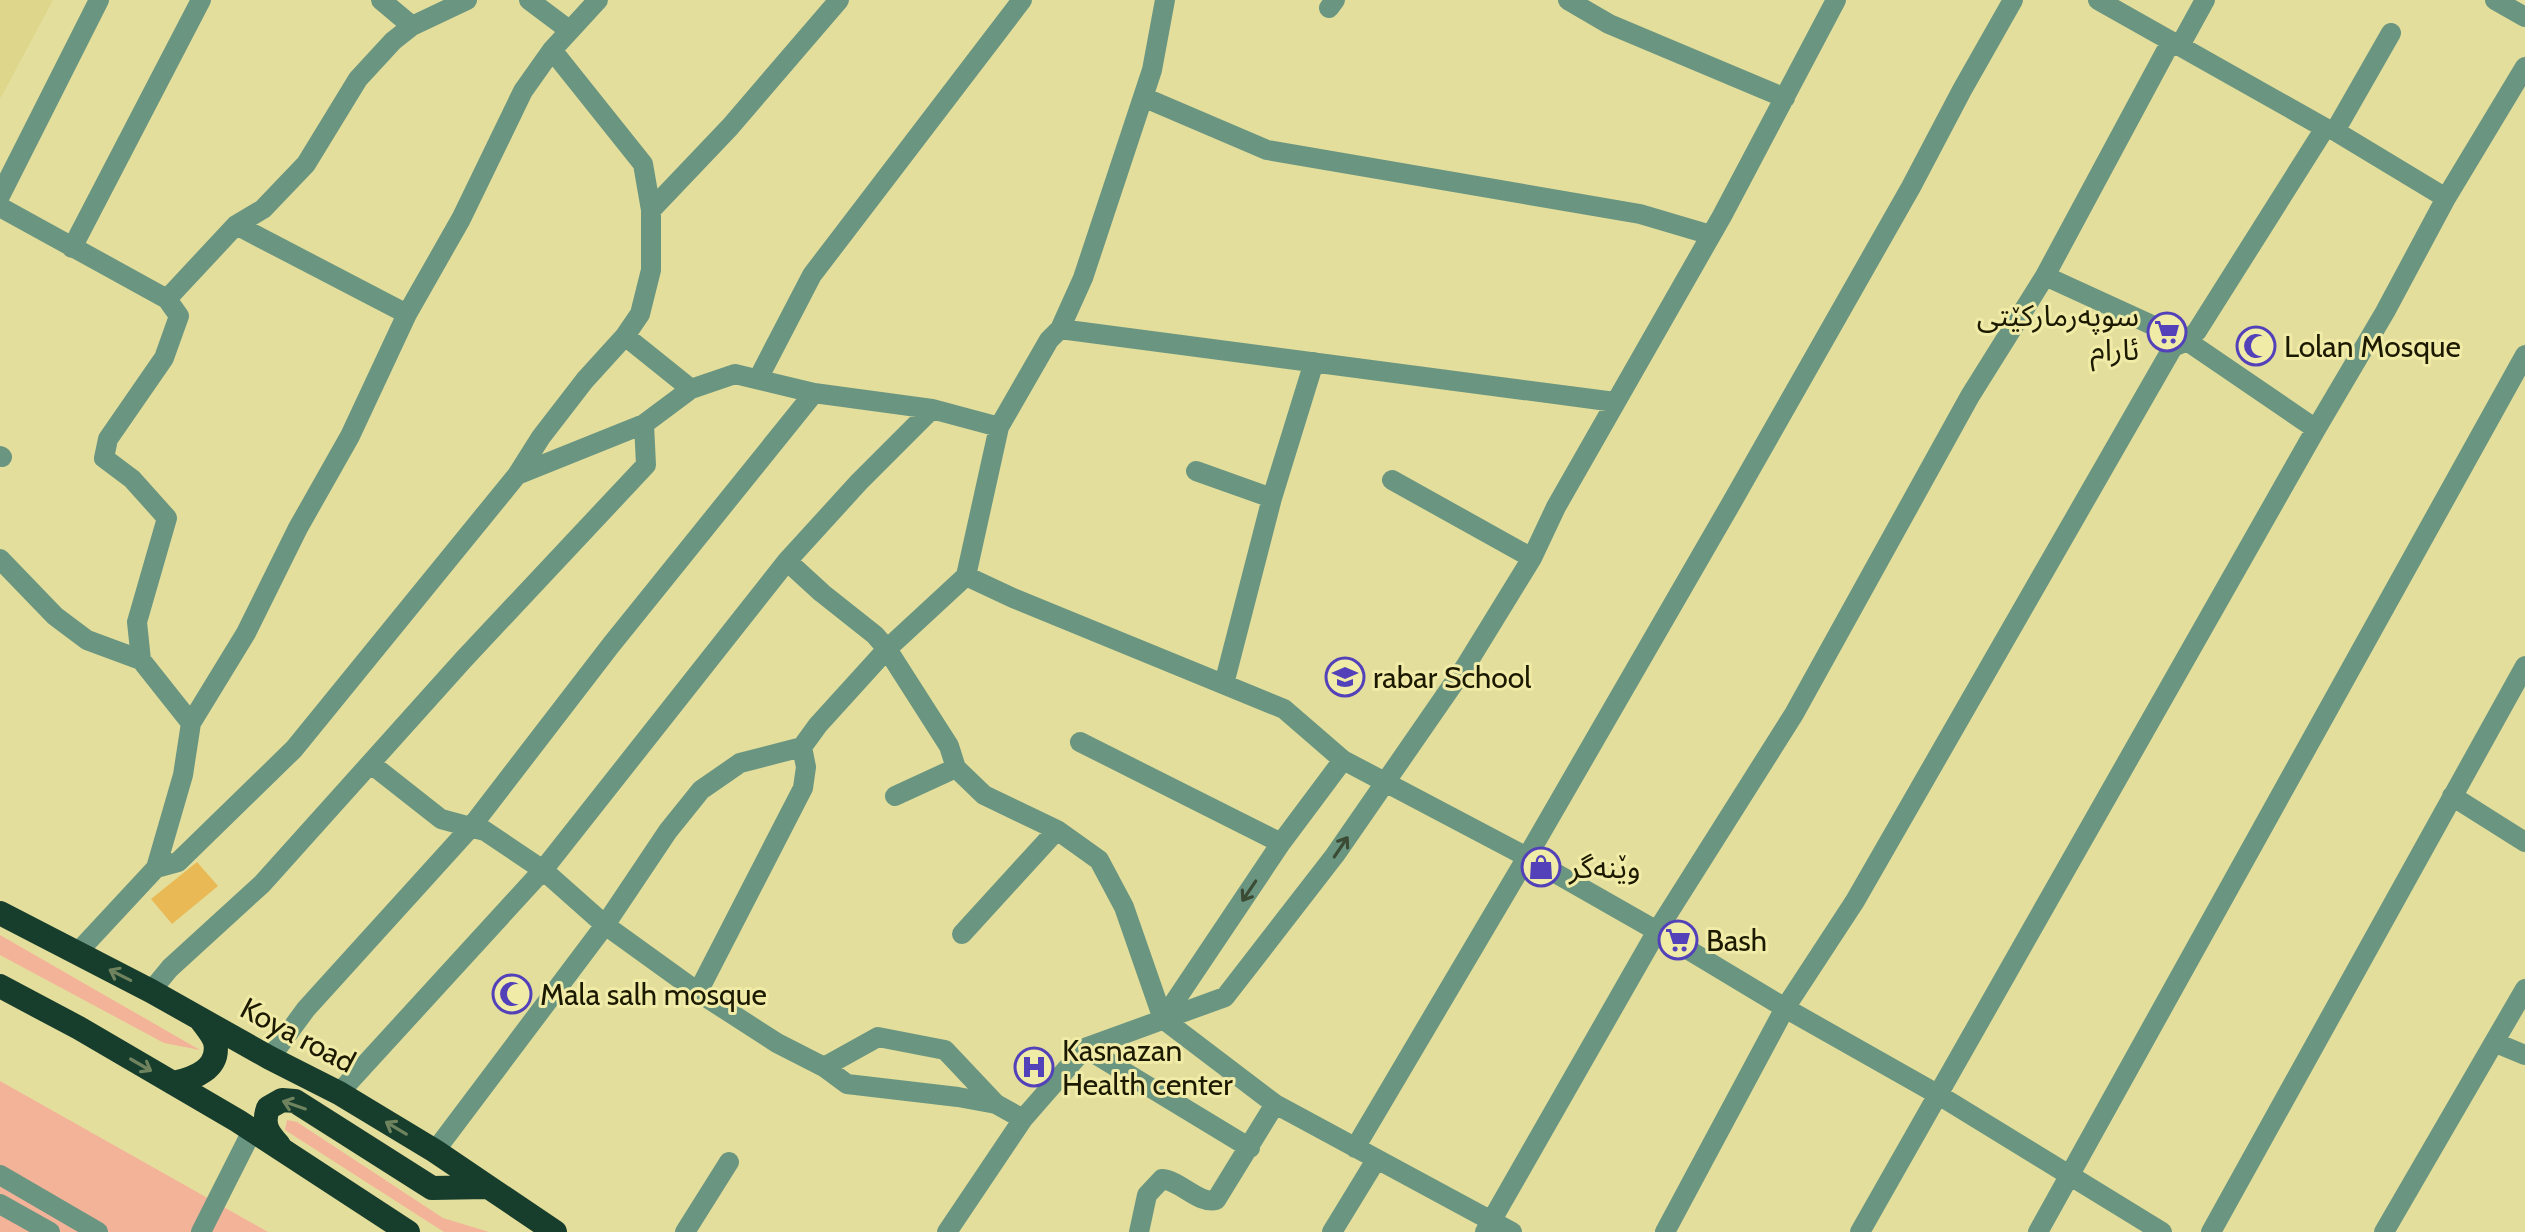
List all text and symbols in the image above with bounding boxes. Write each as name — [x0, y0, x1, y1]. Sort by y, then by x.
place label: سوپەرمارکێتی ئارام — [1977, 297, 2139, 372]
supermarket icon: سوپەرمارکێتی ئارام — [2146, 311, 2188, 353]
mosque icon: Lolan Mosque — [2235, 325, 2277, 367]
place label: Lolan Mosque — [2284, 328, 2461, 365]
school or university icon: rabar School — [1324, 656, 1366, 698]
place label: rabar School — [1373, 659, 1531, 696]
one-way arrow — [1333, 836, 1349, 858]
shop icon: وێنەگر — [1520, 846, 1562, 888]
place label: وێنەگر — [1568, 849, 1641, 886]
one-way arrow — [1240, 879, 1256, 902]
supermarket icon: Bash — [1657, 919, 1699, 961]
place label: Bash — [1706, 922, 1767, 959]
one-way arrow — [108, 966, 132, 982]
mosque icon: Mala salh mosque — [491, 973, 533, 1015]
place label: Mala salh mosque — [540, 976, 767, 1013]
street label: Koya road — [234, 989, 362, 1081]
place label: Kasnazan Health center — [1062, 1032, 1233, 1103]
hospital icon: Kasnazan Health center — [1013, 1046, 1055, 1088]
one-way arrow — [129, 1058, 153, 1073]
one-way arrow — [282, 1096, 307, 1111]
one-way arrow — [385, 1119, 408, 1135]

